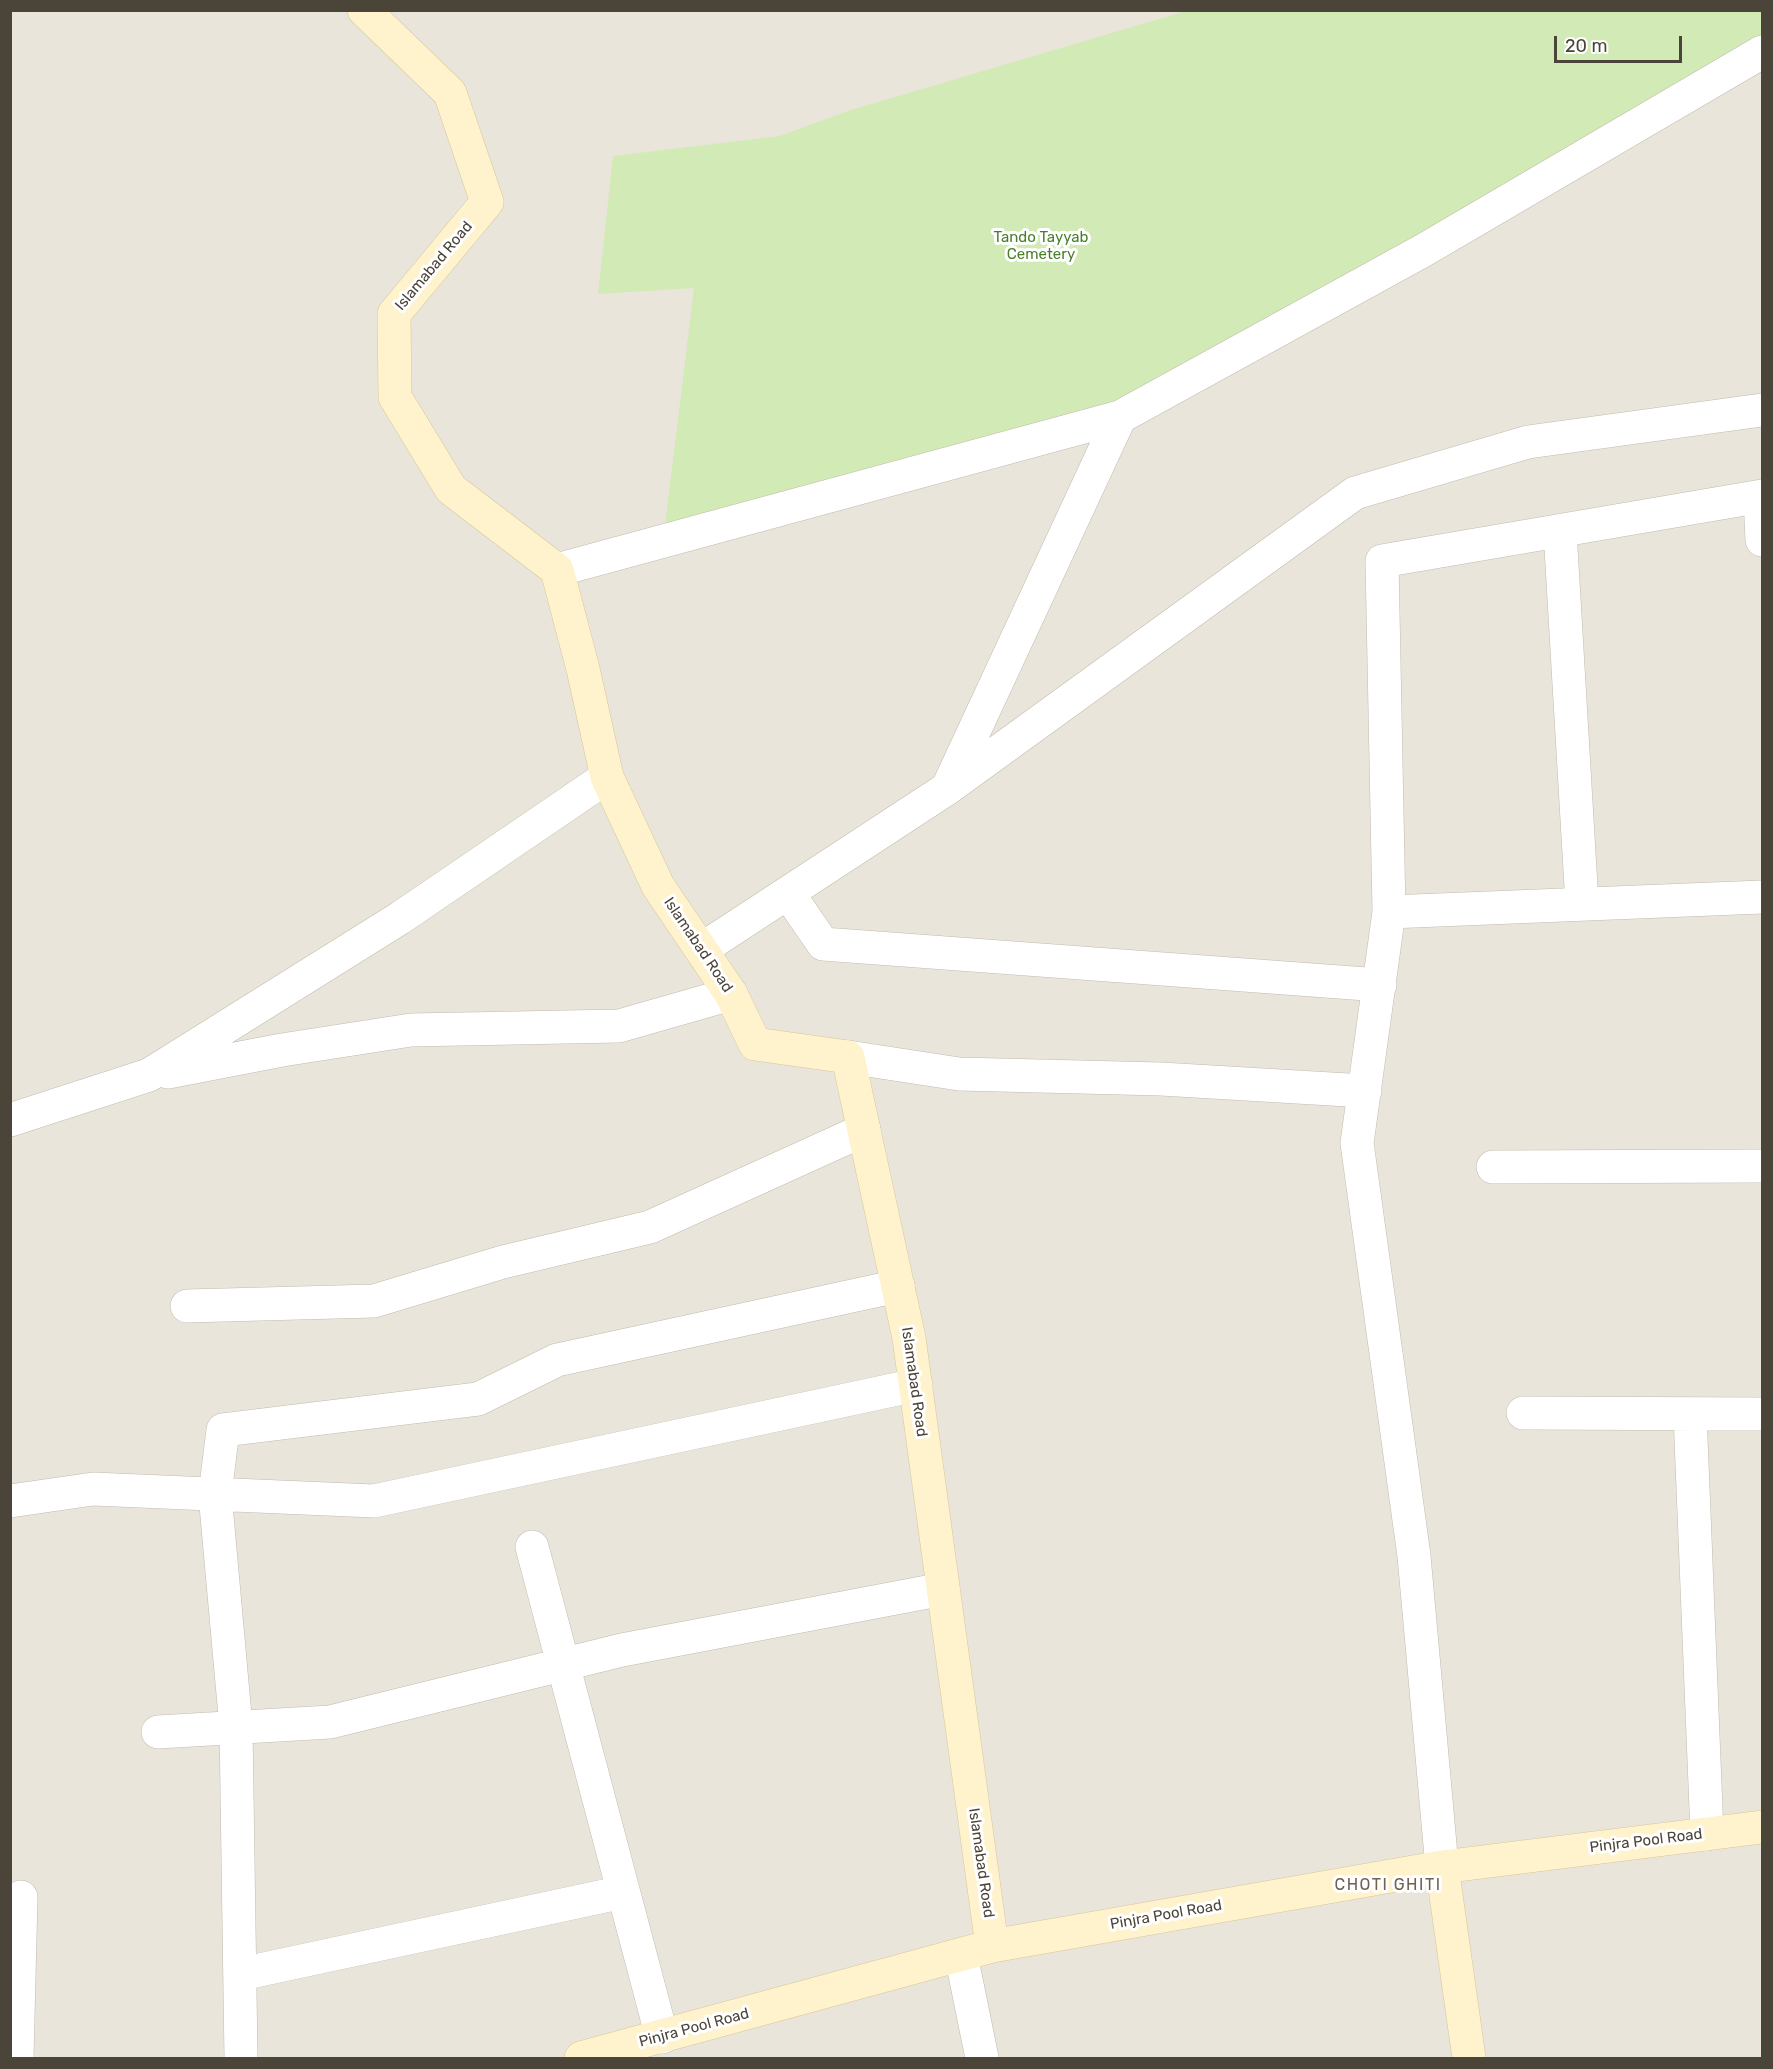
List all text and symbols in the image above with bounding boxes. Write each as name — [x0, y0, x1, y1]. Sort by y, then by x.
scale bar — [1557, 24, 1684, 62]
text: 20 m — [1565, 35, 1607, 57]
street label: Islamabad Road — [392, 218, 476, 314]
park label: Tando Tayyab Cemetery — [994, 229, 1088, 264]
street label: Islamabad Road — [660, 894, 736, 996]
street label: Islamabad Road — [897, 1326, 931, 1438]
street label: Islamabad Road — [964, 1807, 998, 1919]
street label: Pinjra Pool Road — [1589, 1825, 1703, 1857]
district label: CHOTI GHITI — [1334, 1875, 1442, 1895]
street label: Pinjra Pool Road — [1109, 1896, 1223, 1934]
street label: Pinjra Pool Road — [637, 2005, 751, 2051]

